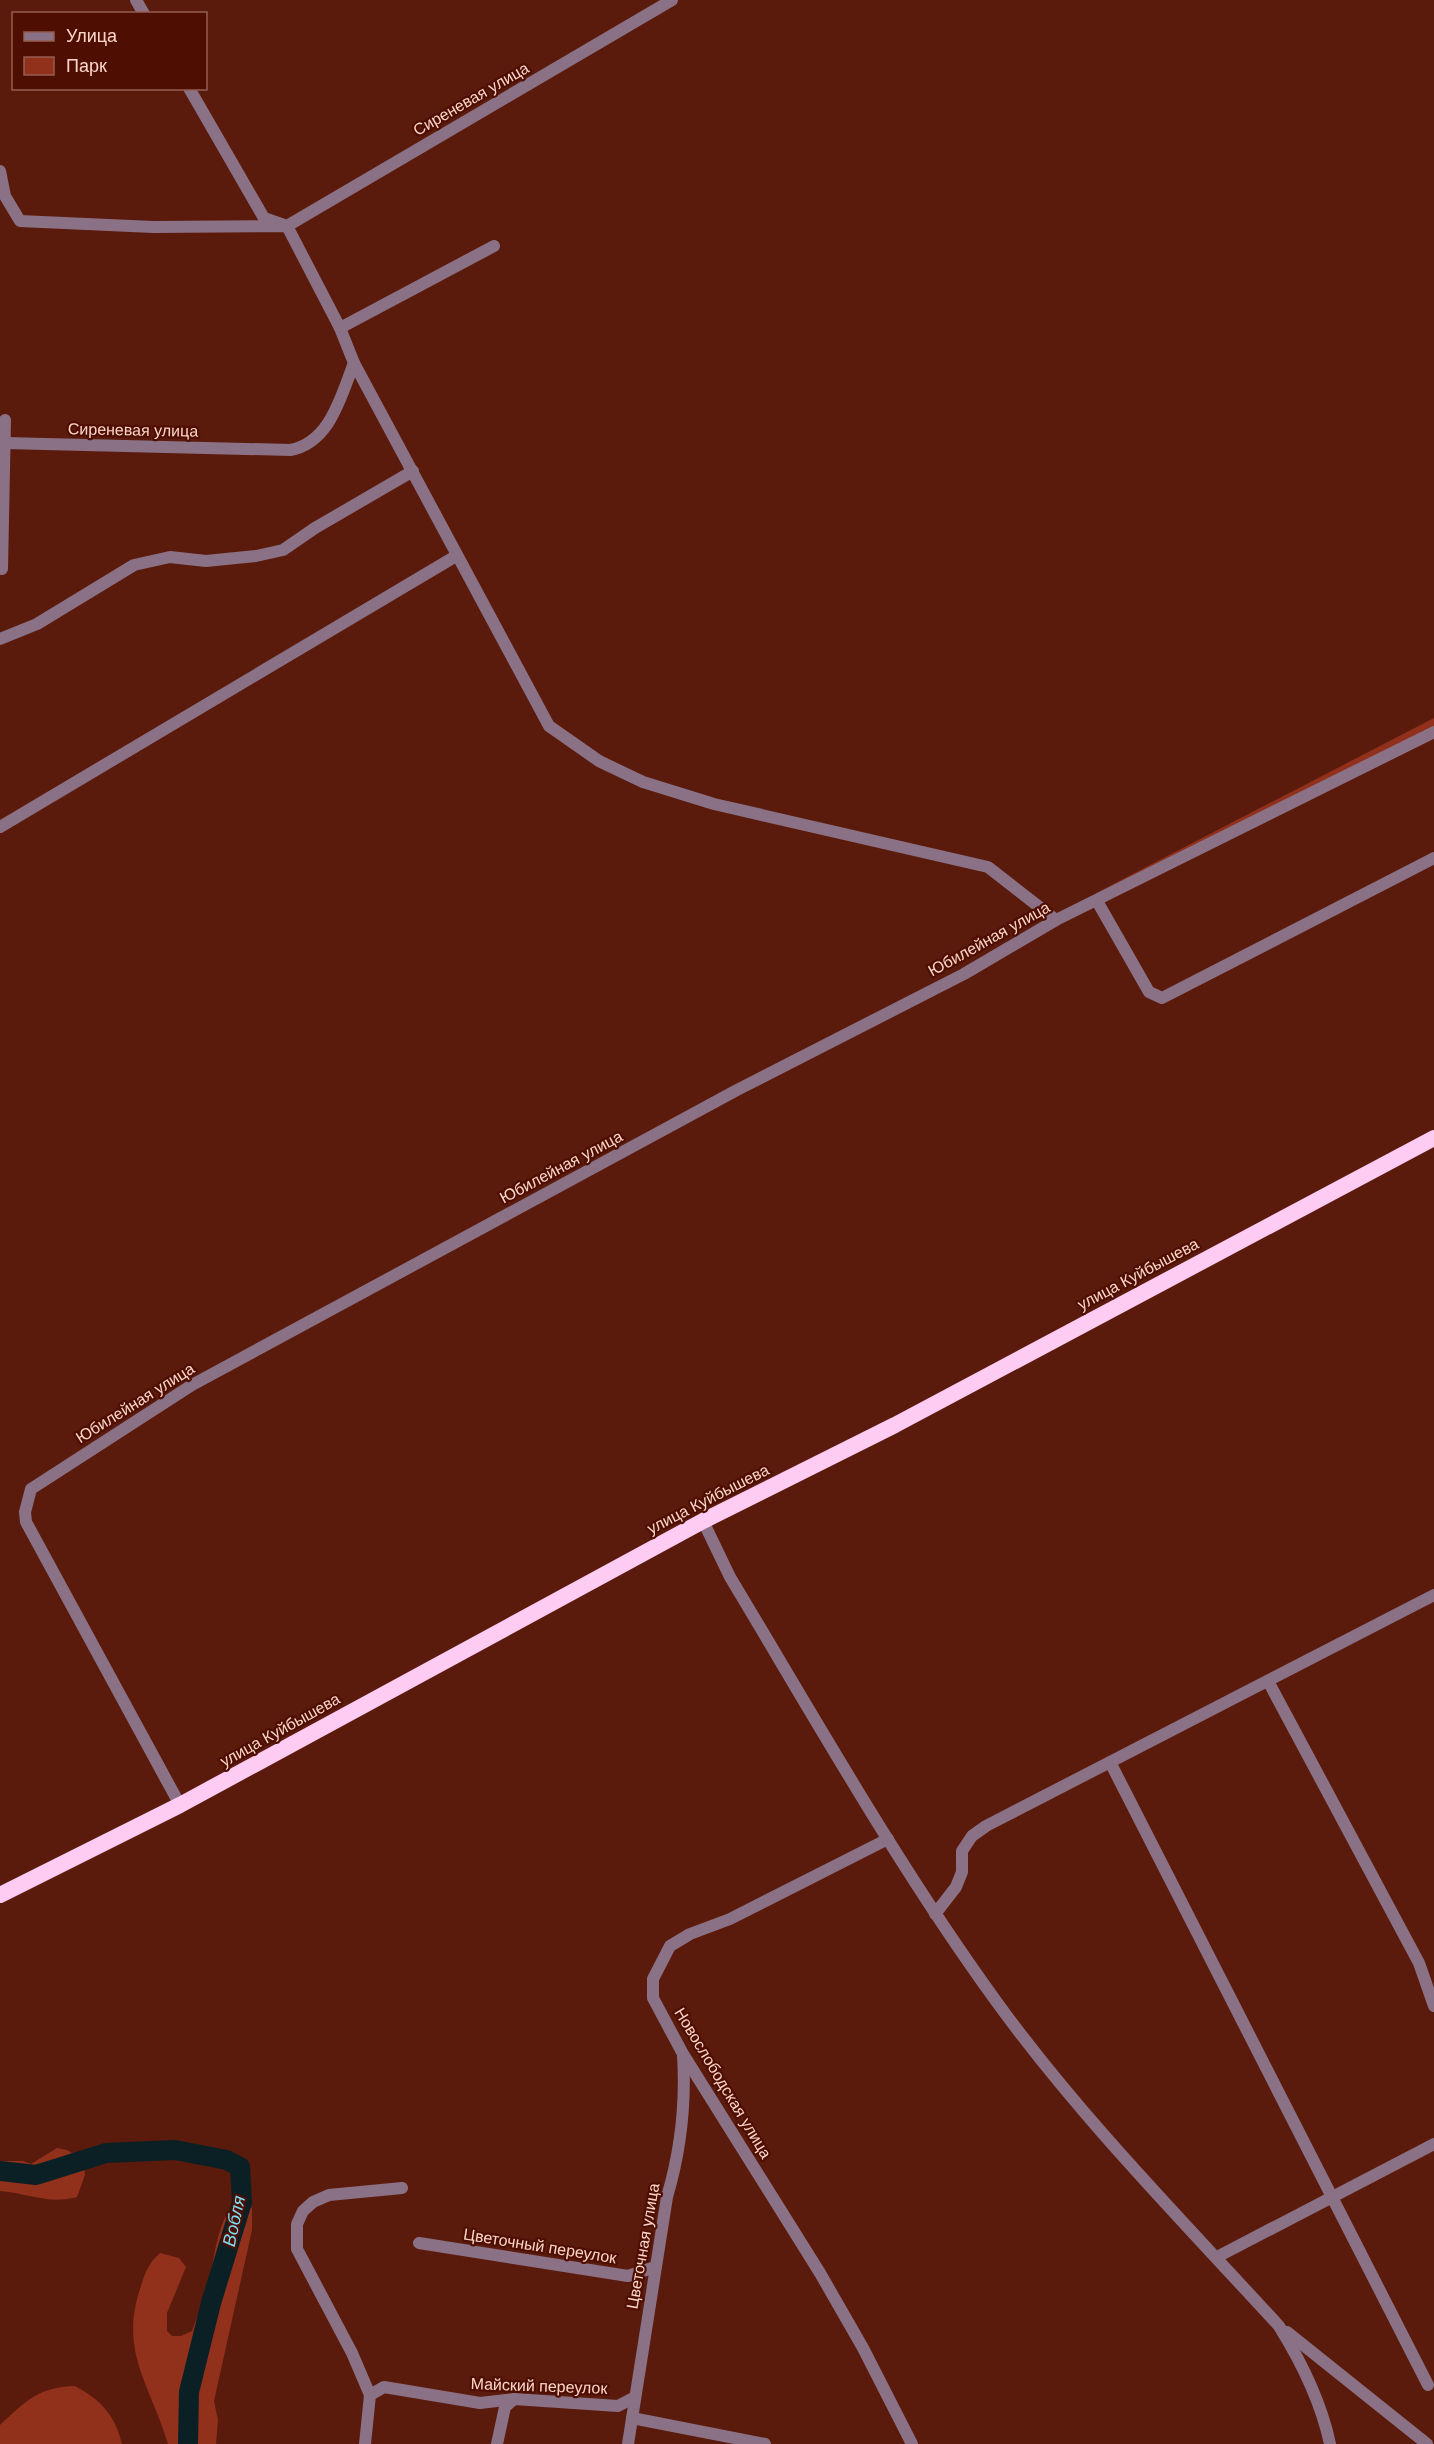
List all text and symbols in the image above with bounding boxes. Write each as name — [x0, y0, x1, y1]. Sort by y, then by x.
legend — [12, 12, 207, 90]
text: Улица — [66, 26, 118, 46]
text: Парк — [66, 56, 107, 76]
street label: Сиреневая улица — [410, 59, 532, 139]
street label: Сиреневая улица — [68, 420, 198, 440]
street label: Юбилейная улица — [925, 898, 1053, 979]
street label: Юбилейная улица — [497, 1127, 625, 1206]
street label: улица Куйбышева — [1075, 1235, 1201, 1313]
street label: Юбилейная улица — [73, 1360, 197, 1446]
street label: улица Куйбышева — [644, 1461, 772, 1537]
street label: улица Куйбышева — [217, 1690, 343, 1770]
street label: Новослободская улица — [671, 2005, 775, 2161]
street label: Цветочная улица — [624, 2182, 662, 2310]
water label: Вобля — [219, 2193, 249, 2248]
street label: Цветочный переулок — [462, 2226, 619, 2267]
street label: Майский переулок — [470, 2375, 609, 2397]

